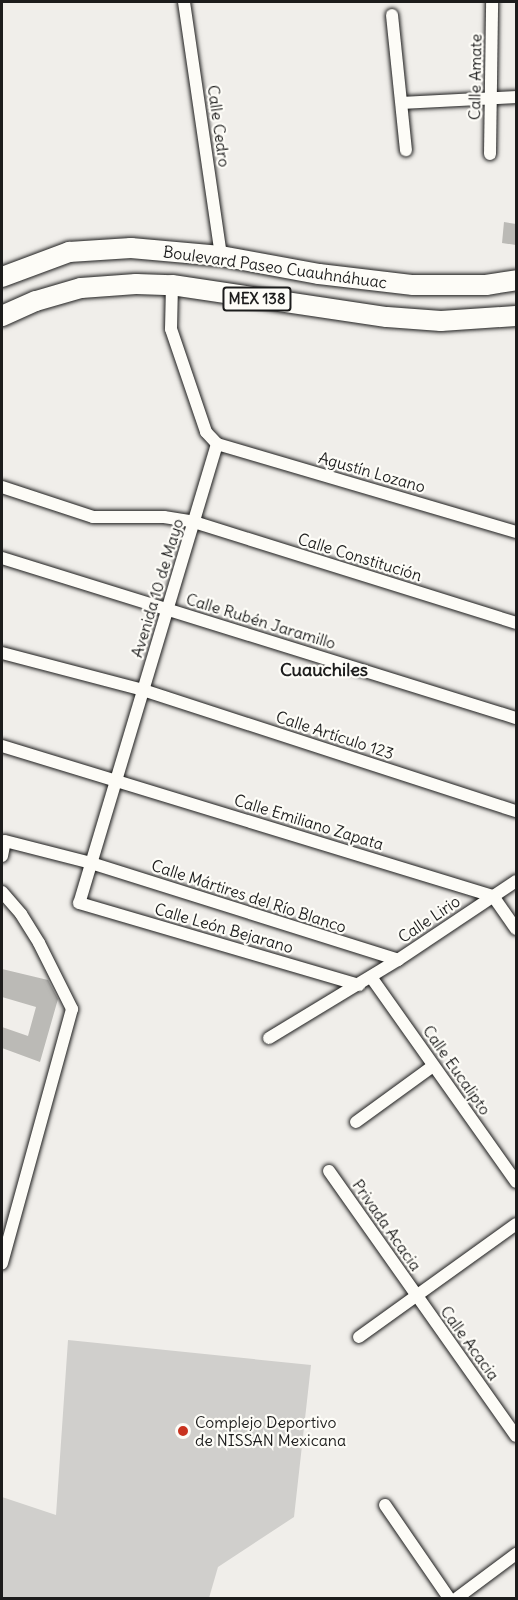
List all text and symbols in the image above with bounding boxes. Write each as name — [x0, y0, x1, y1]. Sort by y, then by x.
street label: Calle Amate — [465, 34, 485, 120]
street label: Calle Cedro — [204, 84, 234, 168]
street label: Boulevard Paseo Cuauhnáhuac — [162, 242, 388, 292]
road number: MEX 138 — [221, 287, 293, 311]
street label: Agustín Lozano — [316, 448, 428, 496]
street label: Avenida 10 de Mayo — [127, 516, 187, 660]
street label: Calle Constitución — [296, 529, 424, 585]
street label: Calle Rubén Jaramillo — [184, 589, 338, 653]
district label: Cuauchiles — [280, 659, 368, 681]
street label: Calle Artículo 123 — [274, 707, 396, 763]
street label: Calle Emiliano Zapata — [232, 790, 386, 854]
street label: Calle Mártires del Río Blanco — [149, 855, 349, 937]
street label: Calle Lirio — [394, 891, 464, 947]
street label: Calle León Bejarano — [152, 899, 296, 957]
street label: Calle Eucalipto — [419, 1021, 495, 1119]
street label: Privada Acacia — [348, 1176, 426, 1274]
street label: Calle Acacia — [437, 1302, 503, 1384]
place label: Complejo Deportivo de NISSAN Mexicana — [195, 1412, 346, 1450]
marker: Complejo Deportivo de NISSAN Mexicana — [176, 1424, 190, 1438]

